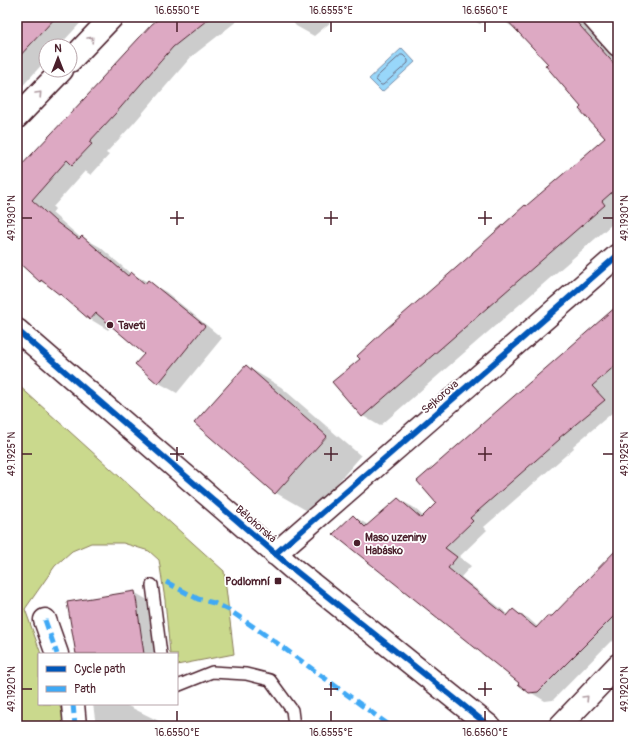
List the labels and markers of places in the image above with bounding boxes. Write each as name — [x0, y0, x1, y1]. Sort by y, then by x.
place label: Taveti — [117, 319, 145, 332]
marker: Taveti — [105, 320, 115, 330]
place label: Maso uzeniny Habásko — [365, 531, 427, 557]
marker: Maso uzeniny Habásko — [352, 538, 362, 548]
place label: Podlomní — [225, 575, 270, 588]
marker: Podlomní — [273, 576, 283, 586]

